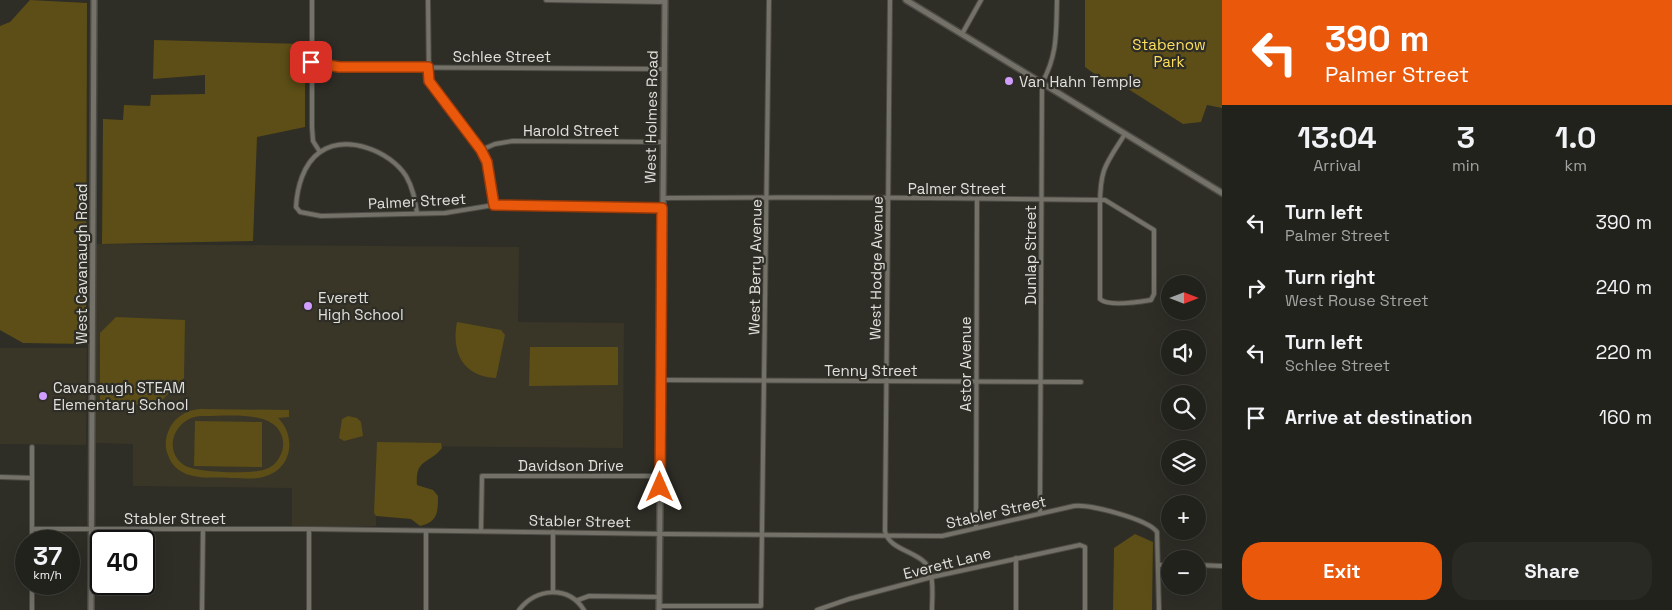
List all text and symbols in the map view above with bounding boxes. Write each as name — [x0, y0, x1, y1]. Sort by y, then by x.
text: 390 m — [1325, 17, 1429, 61]
icon: left — [1242, 20, 1307, 85]
park label: Stabenow Park — [1132, 35, 1206, 71]
pin — [290, 41, 332, 83]
street label: Schlee Street — [453, 47, 551, 66]
icon: arrive — [297, 48, 325, 76]
street label: West Holmes Road — [640, 50, 662, 184]
text: Palmer Street — [1325, 60, 1469, 88]
place label: Van Hahn Temple — [1019, 72, 1141, 91]
marker: Van Hahn Temple — [1003, 75, 1015, 87]
text: 13:04 — [1297, 118, 1377, 157]
text: 3 — [1457, 118, 1475, 157]
text: 1.0 — [1555, 118, 1597, 157]
street label: Harold Street — [523, 121, 619, 140]
text: Arrival — [1313, 155, 1361, 176]
text: min — [1452, 155, 1480, 176]
text: km — [1565, 155, 1587, 176]
street label: Palmer Street — [908, 179, 1006, 198]
street label: West Cavanaugh Road — [72, 184, 91, 344]
street label: Palmer Street — [367, 189, 467, 213]
street label: West Hodge Avenue — [865, 196, 887, 340]
street label: West Berry Avenue — [744, 199, 766, 335]
text: Turn left — [1285, 200, 1363, 225]
street label: Dunlap Street — [1021, 205, 1040, 305]
icon: left — [1242, 209, 1270, 237]
text: 390 m — [1595, 210, 1652, 235]
text: Palmer Street — [1285, 225, 1390, 246]
text: Turn right — [1285, 265, 1375, 290]
icon: right — [1242, 274, 1270, 302]
north arrow — [1161, 275, 1206, 320]
map controls — [1161, 275, 1206, 595]
text: 240 m — [1596, 275, 1652, 300]
place label: Everett High School — [318, 288, 404, 324]
text: West Rouse Street — [1285, 290, 1429, 311]
marker: Everett High School — [302, 300, 314, 312]
street label: Astor Avenue — [956, 316, 975, 412]
button: sound — [1161, 330, 1206, 375]
text: Turn left — [1285, 330, 1363, 355]
icon: left — [1242, 339, 1270, 367]
text: 220 m — [1596, 340, 1652, 365]
text: Schlee Street — [1285, 355, 1390, 376]
street label: Tenny Street — [824, 361, 918, 380]
place label: Cavanaugh STEAM Elementary School — [53, 378, 189, 414]
button: search — [1161, 385, 1206, 430]
marker: Cavanaugh STEAM Elementary School — [37, 390, 49, 402]
icon: arrive — [1242, 404, 1270, 432]
text: Arrive at destination — [1285, 405, 1473, 430]
text: 160 m — [1599, 405, 1652, 430]
button: layers — [1161, 440, 1206, 485]
street label: Davidson Drive — [518, 456, 624, 475]
position arrow — [633, 460, 685, 512]
street label: Stabler Street — [944, 491, 1048, 533]
button: + — [1161, 495, 1206, 540]
street label: Stabler Street — [124, 509, 226, 528]
street label: Stabler Street — [529, 511, 631, 531]
speed limit sign: 40 — [90, 530, 155, 595]
text: 37 — [33, 540, 62, 572]
button: Exit — [1242, 542, 1442, 600]
button: Share — [1452, 542, 1652, 600]
street label: Everett Lane — [901, 543, 993, 583]
button: − — [1161, 550, 1206, 595]
text: km/h — [33, 567, 62, 583]

